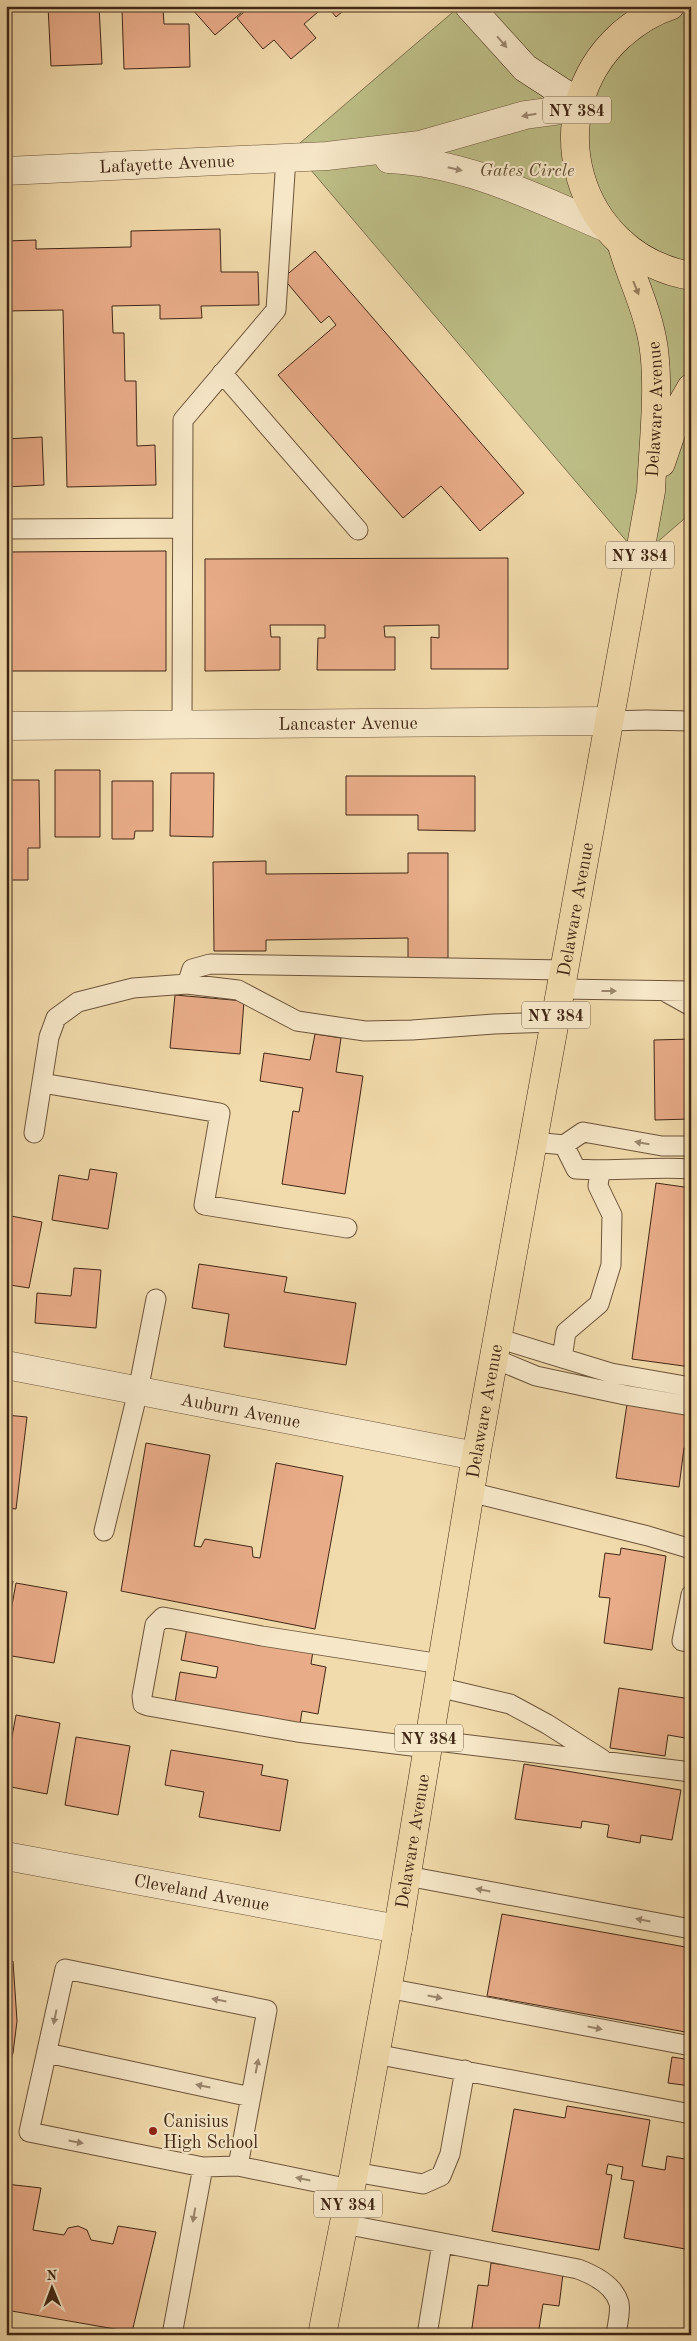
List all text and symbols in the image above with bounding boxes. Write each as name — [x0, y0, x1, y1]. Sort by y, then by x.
one-way arrow — [497, 36, 508, 49]
road number: NY 384 — [543, 96, 611, 124]
one-way arrow — [521, 111, 536, 119]
street label: Lafayette Avenue — [99, 152, 235, 177]
park label: Gates Circle — [480, 162, 574, 180]
one-way arrow — [448, 165, 463, 173]
one-way arrow — [633, 281, 641, 295]
street label: Delaware Avenue — [644, 340, 666, 478]
road number: NY 384 — [606, 542, 674, 568]
street label: Lancaster Avenue — [278, 715, 418, 734]
street label: Delaware Avenue — [555, 841, 597, 978]
one-way arrow — [602, 987, 618, 995]
road number: NY 384 — [522, 1002, 590, 1028]
one-way arrow — [634, 1138, 650, 1146]
street label: Delaware Avenue — [464, 1343, 506, 1480]
street label: Auburn Avenue — [179, 1391, 302, 1432]
road number: NY 384 — [395, 1725, 463, 1752]
street label: Delaware Avenue — [393, 1773, 433, 1910]
street label: Cleveland Avenue — [132, 1872, 271, 1915]
one-way arrow — [476, 1886, 491, 1894]
one-way arrow — [635, 1916, 650, 1924]
one-way arrow — [427, 1994, 443, 2002]
one-way arrow — [211, 1996, 227, 2004]
one-way arrow — [51, 2010, 59, 2025]
one-way arrow — [587, 2024, 603, 2032]
one-way arrow — [253, 2058, 261, 2074]
one-way arrow — [195, 2082, 211, 2090]
place label: Canisius High School — [163, 2113, 258, 2152]
marker: Canisius High School — [147, 2125, 159, 2137]
one-way arrow — [69, 2138, 85, 2146]
one-way arrow — [295, 2175, 310, 2183]
road number: NY 384 — [314, 2190, 382, 2218]
one-way arrow — [190, 2208, 198, 2224]
north arrow — [28, 2264, 78, 2314]
text: N — [46, 2269, 58, 2283]

